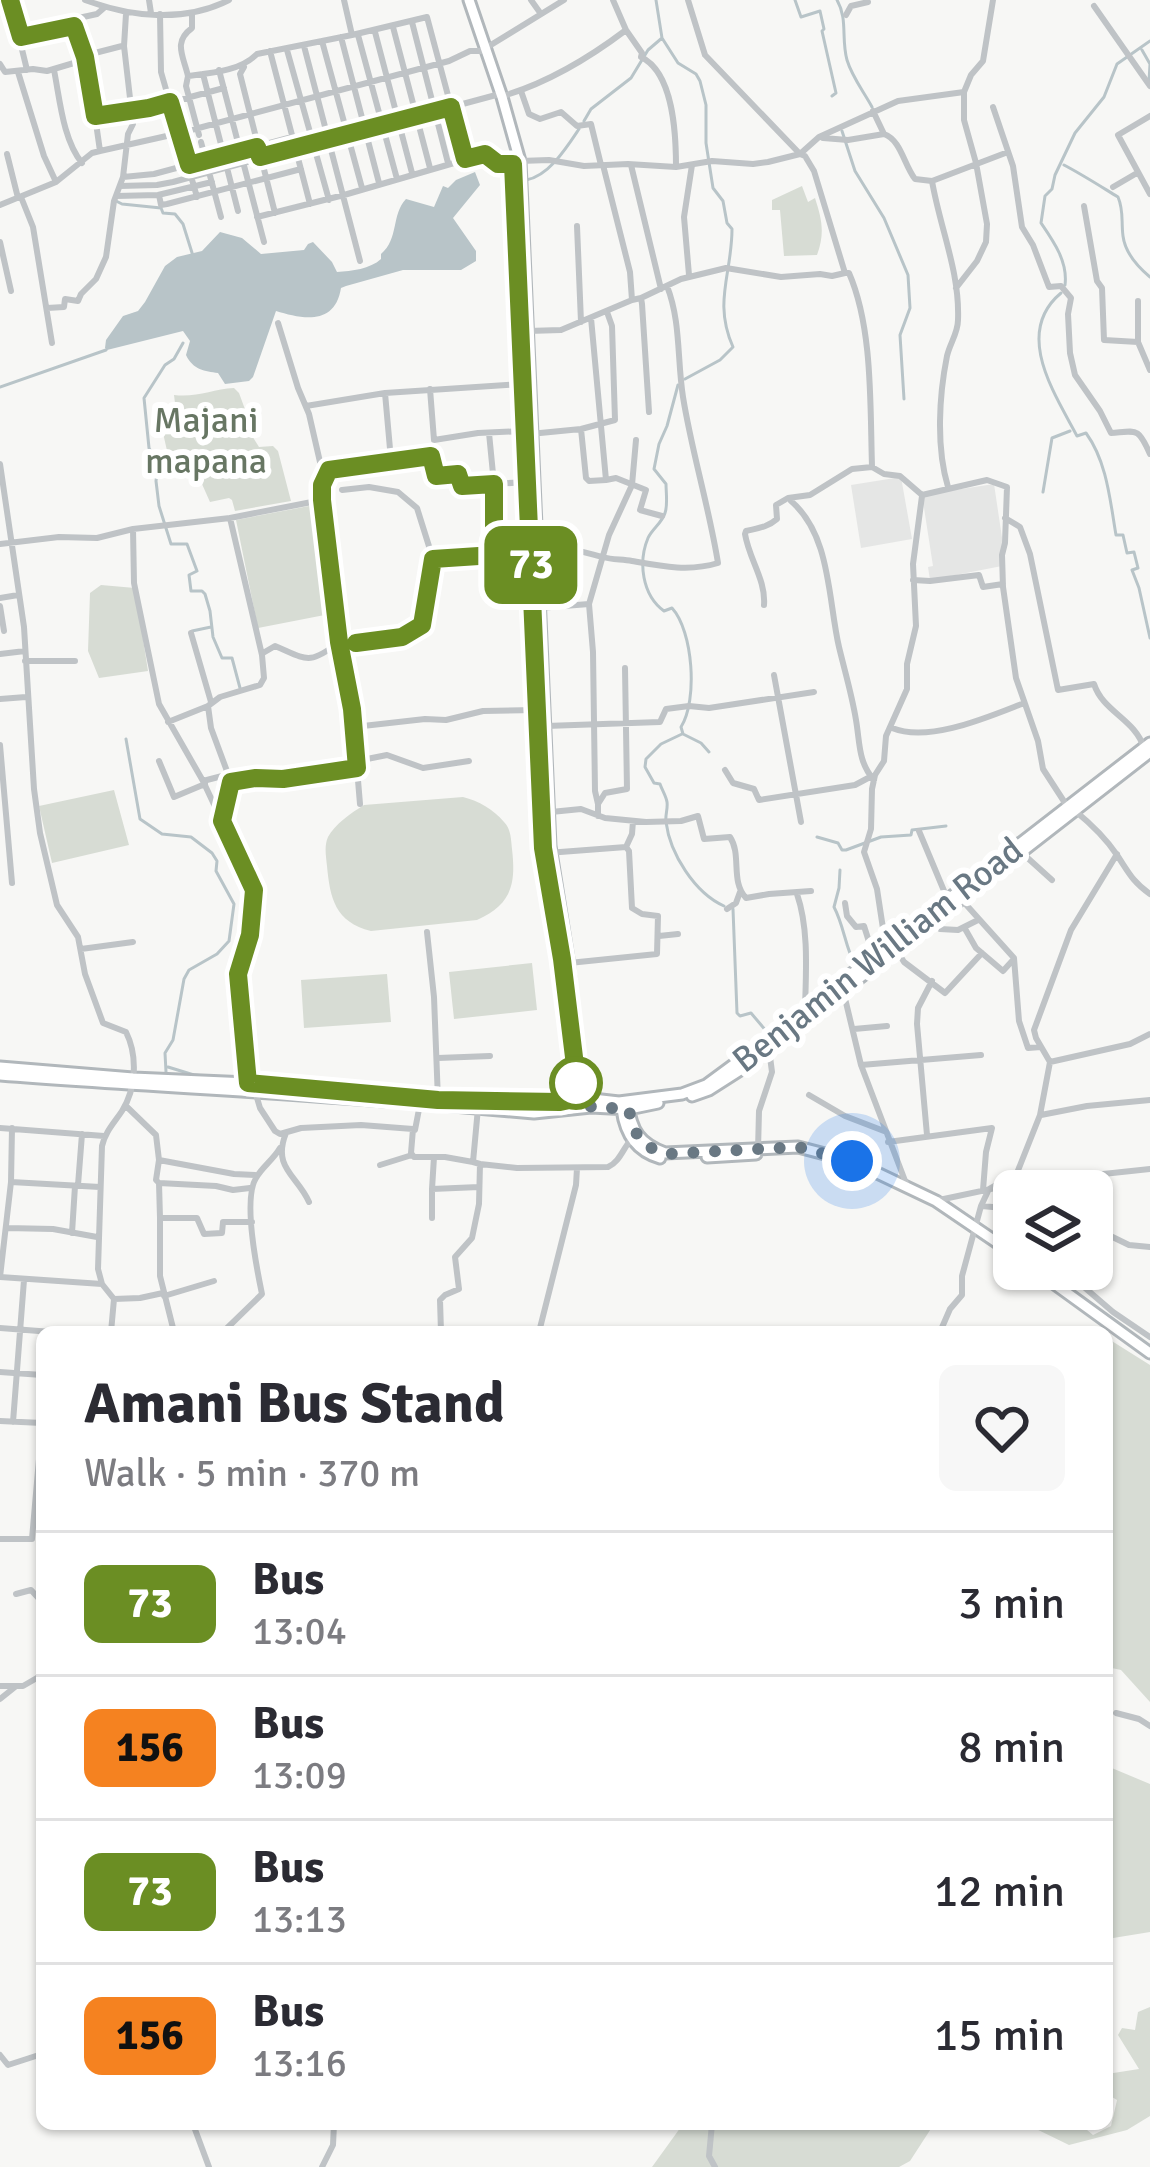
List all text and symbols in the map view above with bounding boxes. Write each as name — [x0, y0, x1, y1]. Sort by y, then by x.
park label: Majani mapana — [145, 398, 267, 484]
line badge: 73 — [477, 526, 585, 604]
text: 73 — [508, 539, 554, 590]
street label: Benjamin William Road — [724, 828, 1032, 1083]
unlabelled marker — [551, 1058, 601, 1108]
your location — [822, 1131, 882, 1191]
map controls — [993, 1170, 1113, 1290]
button: layers — [993, 1170, 1113, 1290]
button: heart — [939, 1365, 1065, 1491]
text: Amani Bus Stand — [84, 1368, 505, 1439]
text: Walk · 5 min · 370 m — [84, 1449, 420, 1497]
text: Bus — [252, 1552, 324, 1607]
text: 3 min — [958, 1576, 1065, 1631]
text: 73 — [127, 1578, 173, 1629]
text: 13:04 — [252, 1607, 347, 1655]
text: Bus — [252, 1696, 324, 1751]
text: 8 min — [958, 1720, 1065, 1775]
text: 156 — [116, 1722, 184, 1773]
text: 13:09 — [252, 1751, 347, 1799]
text: Bus — [252, 1840, 324, 1895]
text: 12 min — [934, 1864, 1065, 1919]
text: 73 — [127, 1866, 173, 1917]
text: 13:13 — [252, 1895, 347, 1943]
text: Bus — [252, 1984, 324, 2039]
text: 15 min — [934, 2008, 1065, 2063]
text: 156 — [116, 2010, 184, 2061]
text: 13:16 — [252, 2039, 347, 2087]

